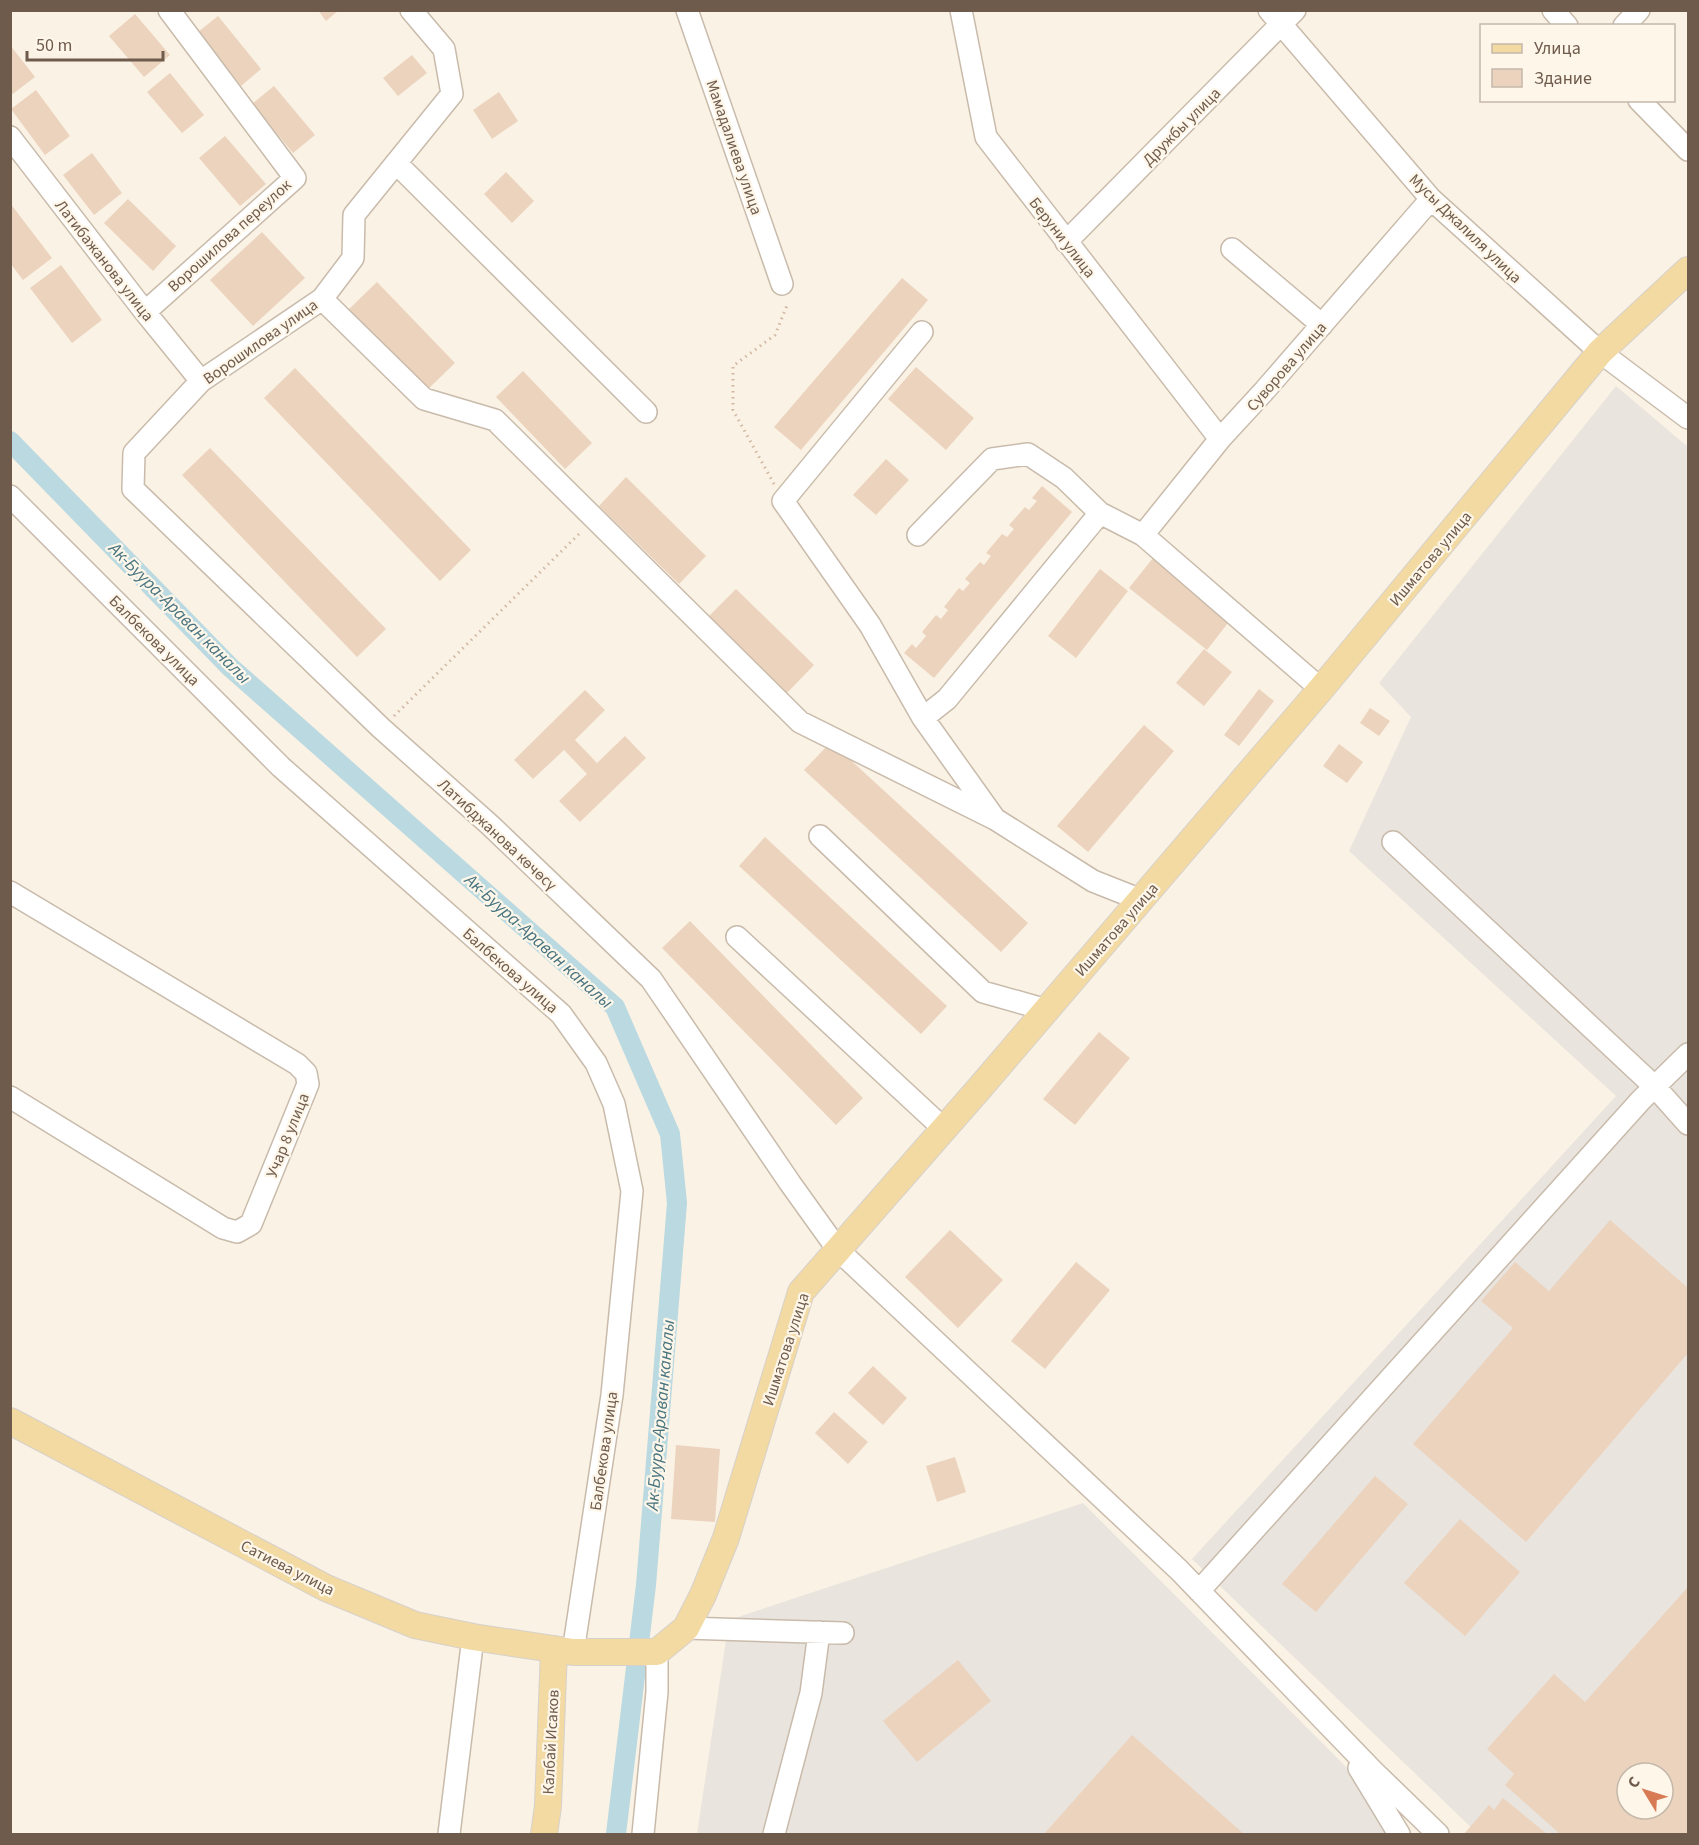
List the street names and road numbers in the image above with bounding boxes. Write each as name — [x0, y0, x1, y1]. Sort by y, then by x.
street label: Мамадалиева улица — [701, 77, 767, 218]
street label: Дружбы улица — [1138, 83, 1226, 171]
street label: Мусы Джалиля улица — [1404, 169, 1526, 288]
street label: Ворошилова переулок — [163, 174, 296, 297]
street label: Беруни улица — [1024, 193, 1101, 282]
street label: Латибажанова улица — [50, 195, 159, 326]
street label: Ворошилова улица — [199, 294, 322, 390]
street label: Суворова улица — [1242, 317, 1332, 416]
street label: Ишматова улица — [1385, 507, 1477, 611]
street label: Балбекова улица — [104, 590, 205, 691]
street label: Латибджанова көчөсү — [433, 774, 562, 896]
street label: Ишматова улица — [1070, 878, 1164, 981]
street label: Балбекова улица — [458, 923, 563, 1018]
street label: Учар 8 улица — [261, 1090, 315, 1181]
street label: Ишматова улица — [757, 1290, 815, 1409]
street label: Балбекова улица — [585, 1390, 623, 1512]
street label: Сатиева улица — [237, 1535, 338, 1601]
street label: Калбай Исаков — [537, 1689, 565, 1795]

